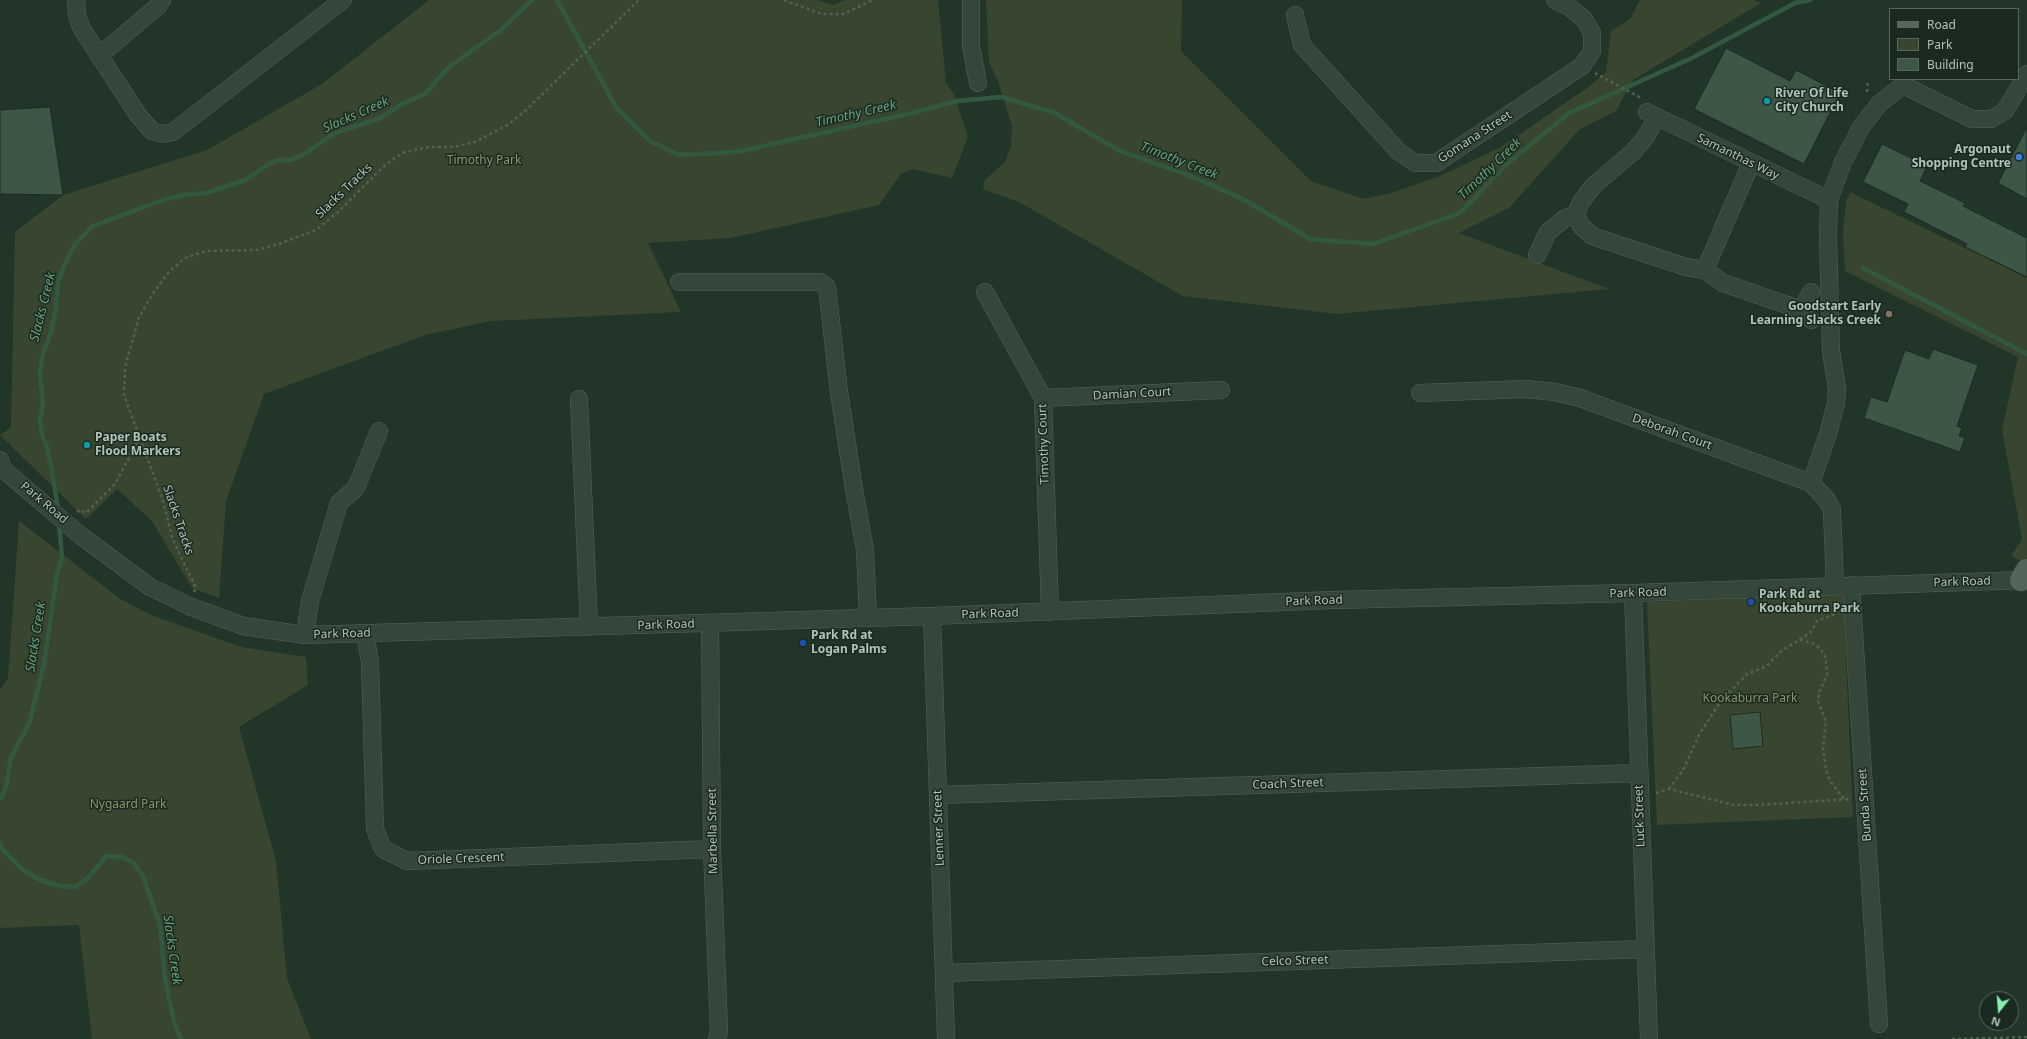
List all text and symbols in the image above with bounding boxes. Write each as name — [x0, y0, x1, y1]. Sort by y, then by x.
legend — [1889, 8, 2019, 80]
text: Road — [1927, 16, 1956, 33]
text: Park — [1927, 36, 1952, 53]
text: Building — [1927, 56, 1974, 73]
place label: River Of Life City Church — [1775, 87, 1848, 115]
water label: Slacks Creek — [321, 94, 391, 136]
marker: River Of Life City Church — [1762, 96, 1772, 106]
water label: Timothy Creek — [814, 97, 898, 131]
street label: Gomana Street — [1436, 108, 1514, 166]
street label: Samanthas Way — [1694, 131, 1782, 183]
water label: Timothy Creek — [1455, 135, 1525, 203]
water label: Timothy Creek — [1138, 139, 1220, 183]
place label: Argonaut Shopping Centre — [1912, 143, 2011, 171]
marker: Argonaut Shopping Centre — [2014, 152, 2024, 162]
park label: Timothy Park — [447, 154, 521, 168]
street label: Slacks Tracks — [313, 161, 375, 221]
water label: Slacks Creek — [27, 271, 59, 343]
place label: Goodstart Early Learning Slacks Creek — [1750, 300, 1881, 328]
marker: Goodstart Early Learning Slacks Creek — [1884, 309, 1894, 319]
street label: Damian Court — [1092, 385, 1172, 403]
street label: Timothy Court — [1035, 403, 1053, 485]
street label: Deborah Court — [1630, 411, 1714, 453]
place label: Paper Boats Flood Markers — [95, 431, 181, 459]
marker: Paper Boats Flood Markers — [82, 440, 92, 450]
street label: Park Road — [17, 479, 71, 527]
street label: Slacks Tracks — [159, 483, 197, 557]
street label: Park Road — [1933, 574, 1991, 590]
street label: Park Road — [1609, 585, 1667, 601]
place label: Park Rd at Kookaburra Park — [1759, 588, 1860, 616]
street label: Park Road — [1285, 593, 1343, 609]
marker: Park Rd at Kookaburra Park — [1746, 597, 1756, 607]
water label: Slacks Creek — [23, 601, 49, 673]
street label: Park Road — [961, 606, 1019, 622]
street label: Park Road — [637, 617, 695, 633]
street label: Park Road — [313, 626, 371, 642]
place label: Park Rd at Logan Palms — [811, 629, 887, 657]
marker: Park Rd at Logan Palms — [798, 638, 808, 648]
park label: Kookaburra Park — [1703, 692, 1797, 706]
street label: Bunda Street — [1855, 768, 1875, 842]
street label: Coach Street — [1252, 776, 1324, 792]
street label: Luck Street — [1632, 785, 1648, 847]
street label: Marbella Street — [705, 788, 721, 874]
street label: Lenner Street — [930, 790, 948, 866]
park label: Nygaard Park — [90, 798, 166, 812]
street label: Oriole Crescent — [417, 850, 505, 868]
water label: Slacks Creek — [159, 914, 185, 986]
street label: Celco Street — [1261, 953, 1329, 969]
north arrow — [1979, 991, 2019, 1031]
text: N — [1989, 1014, 2002, 1030]

